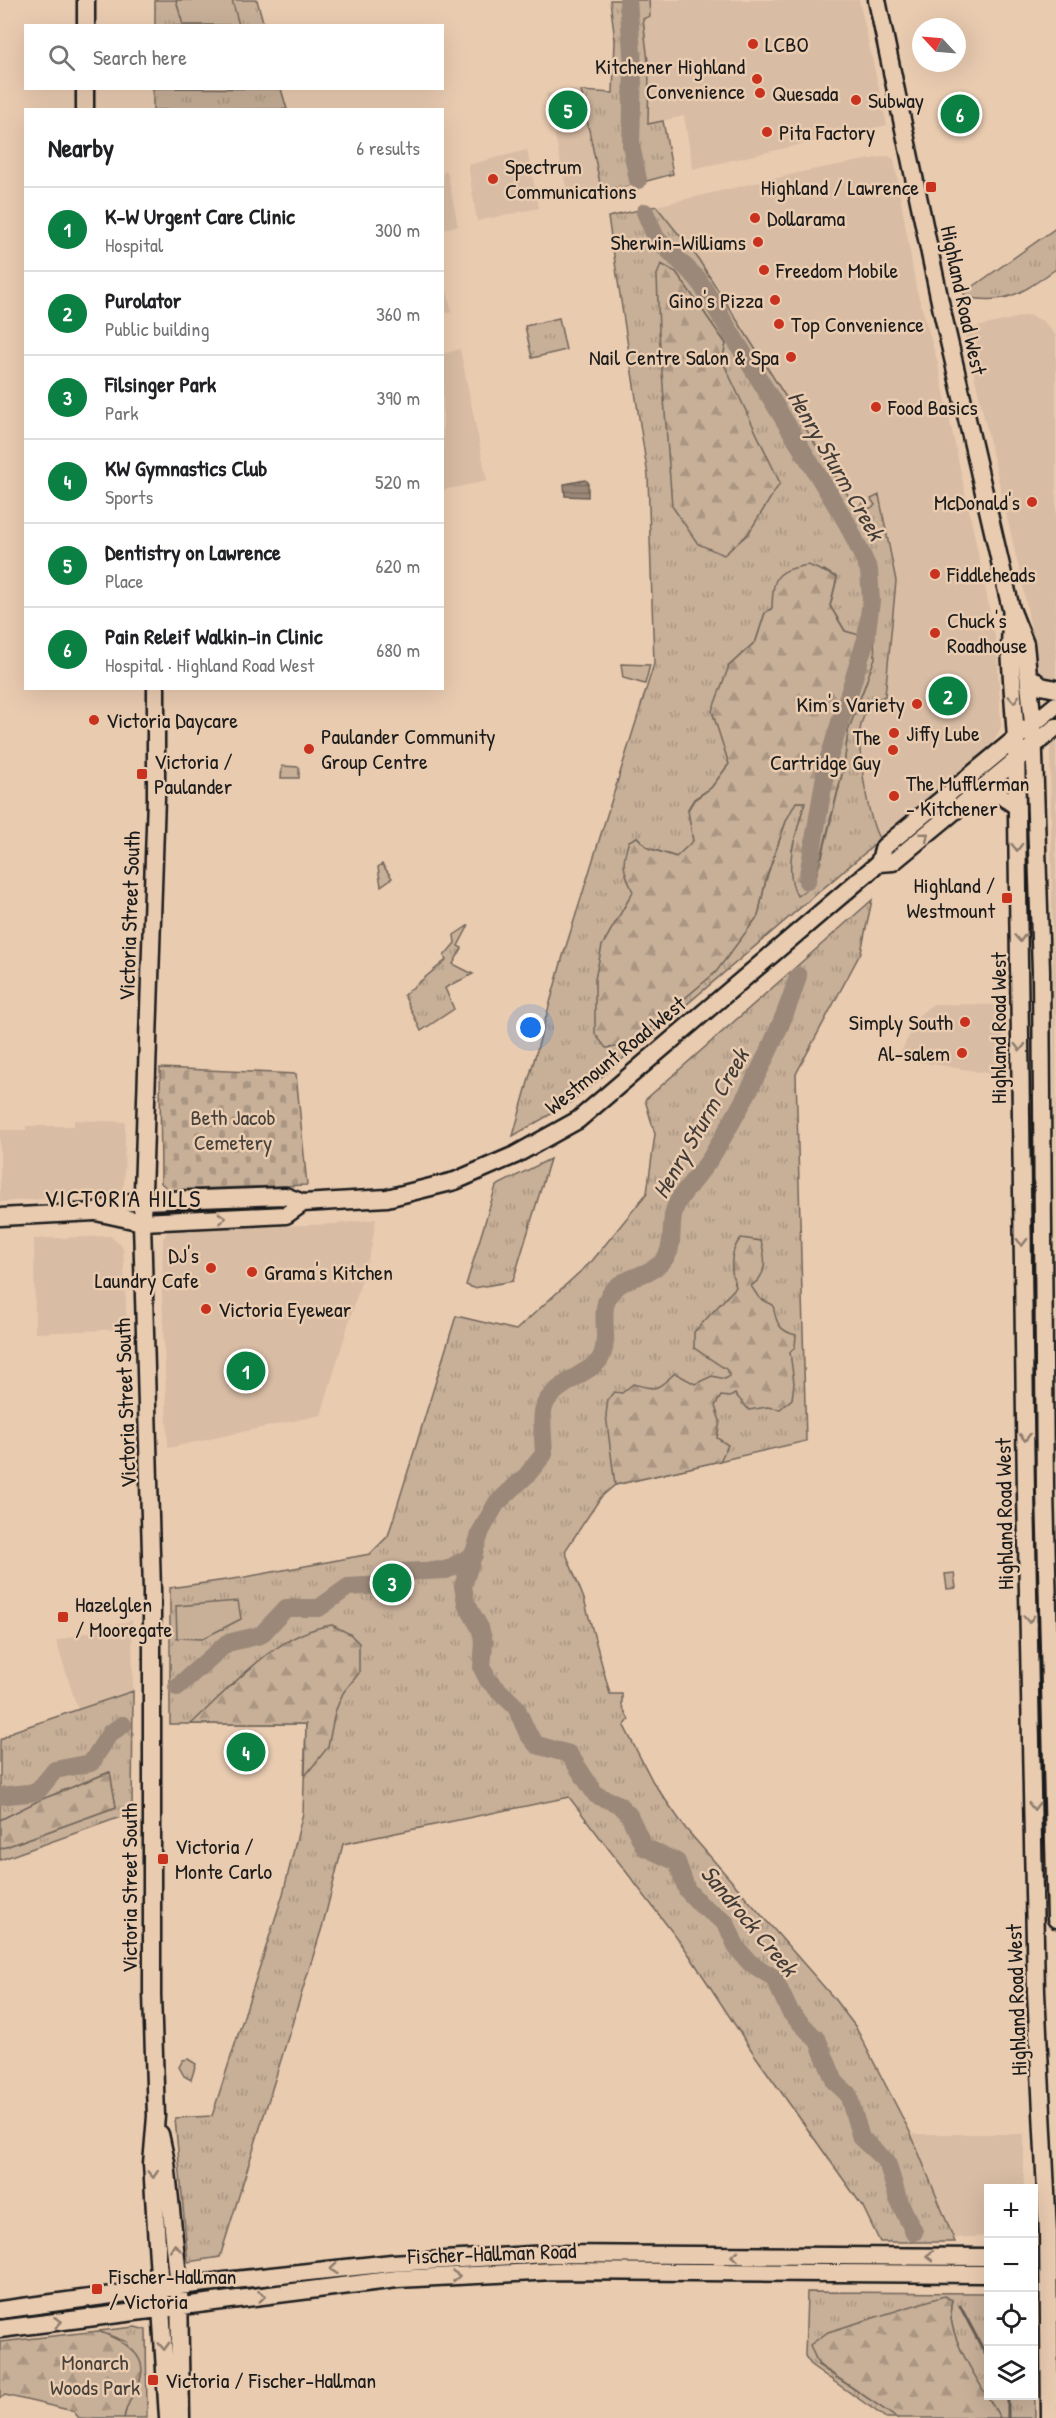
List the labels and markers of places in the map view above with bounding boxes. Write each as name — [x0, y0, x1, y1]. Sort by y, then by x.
place label: LCBO — [765, 29, 809, 59]
marker: LCBO — [746, 37, 760, 51]
place label: Kitchener Highland Convenience — [595, 51, 745, 106]
marker: Kitchener Highland Convenience — [750, 72, 764, 86]
place label: Quesada — [772, 78, 839, 108]
place label: Subway — [868, 85, 924, 115]
marker: Quesada — [753, 86, 767, 100]
pin: 5 — [548, 88, 588, 132]
pin: 6 — [940, 92, 980, 136]
marker: Subway — [849, 93, 863, 107]
place label: Pita Factory — [779, 117, 875, 147]
marker: Pita Factory — [760, 125, 774, 139]
place label: Spectrum Communications — [505, 151, 636, 206]
marker: Spectrum Communications — [486, 172, 500, 186]
place label: Highland / Lawrence — [761, 172, 919, 202]
marker: Highland / Lawrence — [924, 180, 938, 194]
place label: Dollarama — [767, 203, 845, 233]
marker: Dollarama — [748, 211, 762, 225]
place label: Sherwin-Williams — [611, 227, 746, 257]
marker: Sherwin-Williams — [751, 235, 765, 249]
place label: Freedom Mobile — [775, 255, 898, 285]
marker: Freedom Mobile — [757, 263, 771, 277]
place label: Gino's Pizza — [669, 285, 763, 315]
marker: Gino's Pizza — [768, 293, 782, 307]
place label: Top Convenience — [791, 309, 924, 339]
marker: Top Convenience — [772, 317, 786, 331]
place label: Nail Centre Salon & Spa — [589, 342, 779, 372]
marker: Nail Centre Salon & Spa — [784, 350, 798, 364]
place label: Food Basics — [887, 392, 978, 422]
marker: Food Basics — [869, 400, 883, 414]
place label: McDonald's — [934, 487, 1020, 517]
marker: McDonald's — [1025, 495, 1039, 509]
place label: Fiddleheads — [946, 559, 1036, 589]
marker: Fiddleheads — [928, 567, 942, 581]
place label: Chuck's Roadhouse — [947, 605, 1027, 660]
marker: Chuck's Roadhouse — [928, 626, 942, 640]
pin: 2 — [928, 674, 968, 718]
place label: Kim's Variety — [796, 689, 905, 719]
marker: Kim's Variety — [910, 697, 924, 711]
place label: Victoria Daycare — [106, 705, 238, 735]
marker: Victoria Daycare — [87, 713, 101, 727]
place label: Jiffy Lube — [906, 718, 980, 748]
place label: Paulander Community Group Centre — [321, 721, 496, 776]
place label: The Cartridge Guy — [770, 722, 881, 777]
marker: Jiffy Lube — [887, 726, 901, 740]
marker: Paulander Community Group Centre — [302, 742, 316, 756]
marker: The Cartridge Guy — [886, 743, 900, 757]
place label: Victoria / Paulander — [154, 746, 233, 801]
marker: Victoria / Paulander — [135, 767, 149, 781]
place label: The Mufflerman - Kitchener — [906, 768, 1029, 823]
marker: The Mufflerman - Kitchener — [887, 789, 901, 803]
place label: Highland / Westmount — [907, 870, 995, 925]
marker: Highland / Westmount — [1000, 891, 1014, 905]
place label: Simply South — [849, 1007, 953, 1037]
marker: Simply South — [958, 1015, 972, 1029]
place label: Al-salem — [878, 1038, 950, 1068]
marker: Al-salem — [955, 1046, 969, 1060]
place label: DJ's Laundry Cafe — [95, 1240, 199, 1295]
place label: Grama's Kitchen — [264, 1257, 393, 1287]
marker: DJ's Laundry Cafe — [204, 1261, 218, 1275]
marker: Grama's Kitchen — [245, 1265, 259, 1279]
place label: Victoria Eyewear — [218, 1294, 352, 1324]
marker: Victoria Eyewear — [199, 1302, 213, 1316]
pin: 1 — [226, 1348, 266, 1394]
pin: 3 — [372, 1560, 412, 1606]
place label: Hazelglen / Mooregate — [75, 1589, 172, 1644]
marker: Hazelglen / Mooregate — [56, 1610, 70, 1624]
pin: 4 — [226, 1730, 266, 1774]
place label: Victoria / Monte Carlo — [175, 1831, 272, 1886]
marker: Victoria / Monte Carlo — [156, 1852, 170, 1866]
place label: Fischer-Hallman / Victoria — [108, 2261, 236, 2316]
marker: Fischer-Hallman / Victoria — [90, 2282, 104, 2296]
place label: Victoria / Fischer-Hallman — [165, 2365, 376, 2395]
marker: Victoria / Fischer-Hallman — [146, 2373, 160, 2387]

